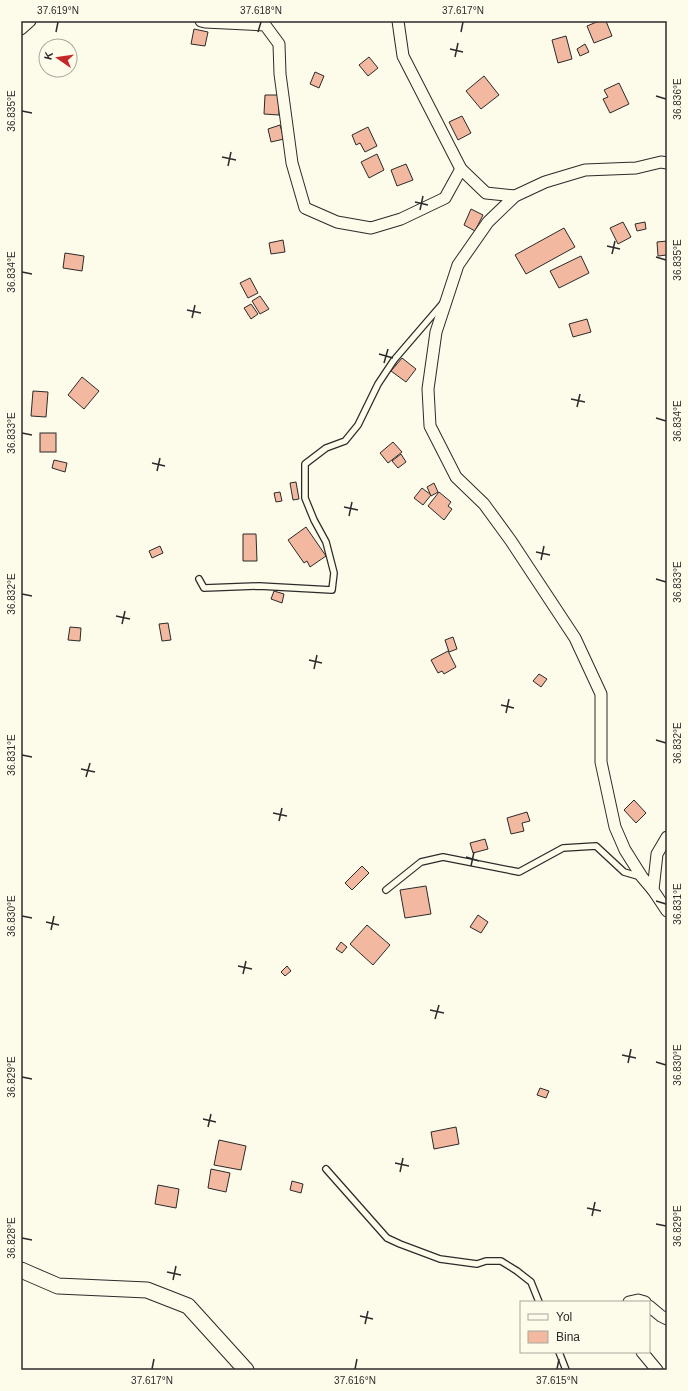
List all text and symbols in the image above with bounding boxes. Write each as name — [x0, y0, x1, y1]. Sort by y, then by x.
text: 37.619°N — [37, 5, 79, 16]
text: 37.618°N — [240, 5, 282, 16]
text: 37.617°N — [442, 5, 484, 16]
north arrow — [38, 38, 78, 78]
text: K — [42, 50, 55, 61]
text: 36.836°E — [672, 78, 683, 120]
text: 36.835°E — [6, 90, 17, 132]
text: 36.835°E — [672, 239, 683, 281]
text: 36.834°E — [6, 251, 17, 293]
text: 36.834°E — [672, 400, 683, 442]
text: 36.833°E — [6, 412, 17, 454]
text: 36.833°E — [672, 561, 683, 603]
text: 36.832°E — [6, 573, 17, 615]
text: 36.832°E — [672, 722, 683, 764]
text: 36.831°E — [6, 734, 17, 776]
text: 36.831°E — [672, 883, 683, 925]
text: 36.830°E — [6, 895, 17, 937]
text: 36.830°E — [672, 1044, 683, 1086]
text: 36.829°E — [6, 1056, 17, 1098]
text: 36.829°E — [672, 1205, 683, 1247]
text: 36.828°E — [6, 1217, 17, 1259]
legend — [520, 1301, 650, 1353]
text: Yol — [556, 1310, 572, 1324]
text: Bina — [556, 1330, 580, 1344]
text: 37.617°N — [131, 1375, 173, 1386]
text: 37.616°N — [334, 1375, 376, 1386]
text: 37.615°N — [536, 1375, 578, 1386]

